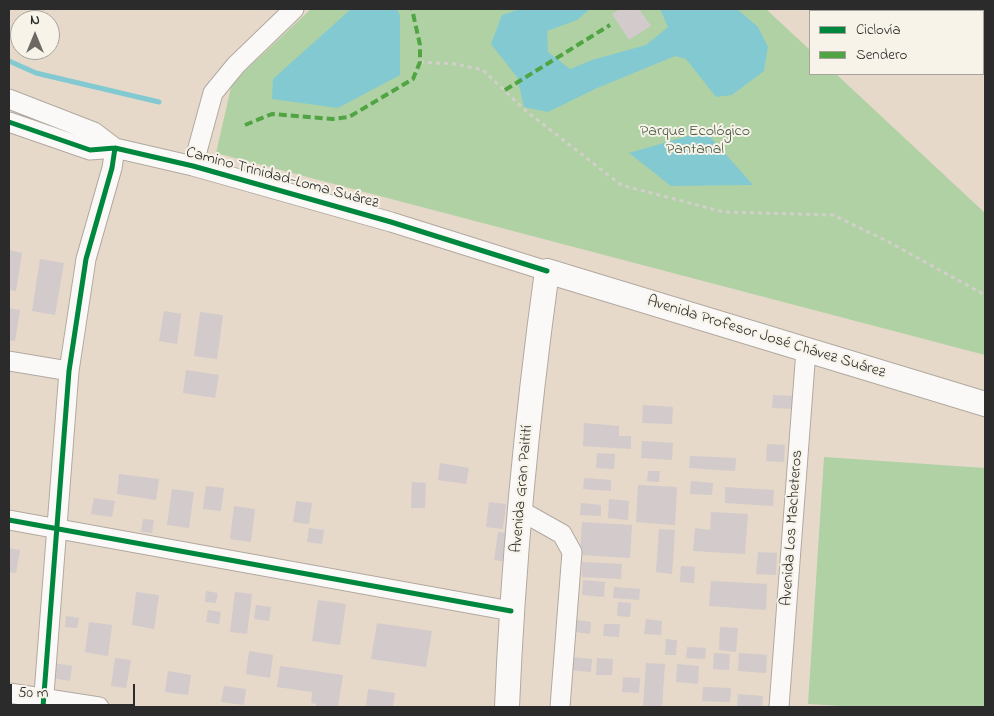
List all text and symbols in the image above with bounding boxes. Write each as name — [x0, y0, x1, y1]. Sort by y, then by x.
north arrow — [10, 10, 60, 60]
text: N — [30, 10, 40, 31]
legend — [809, 10, 984, 75]
text: Ciclovía — [856, 19, 901, 41]
text: Sendero — [856, 44, 907, 66]
park label: Parque Ecológico Pantanal — [640, 122, 750, 160]
street label: Camino Trinidad-Loma Suárez — [183, 144, 381, 214]
street label: Avenida Profesor José Chávez Suárez — [644, 293, 888, 383]
street label: Avenida Gran Paitití — [508, 424, 538, 554]
street label: Avenida Los Macheteros — [778, 449, 808, 607]
scale bar — [12, 674, 138, 706]
text: 50 m — [18, 682, 48, 704]

